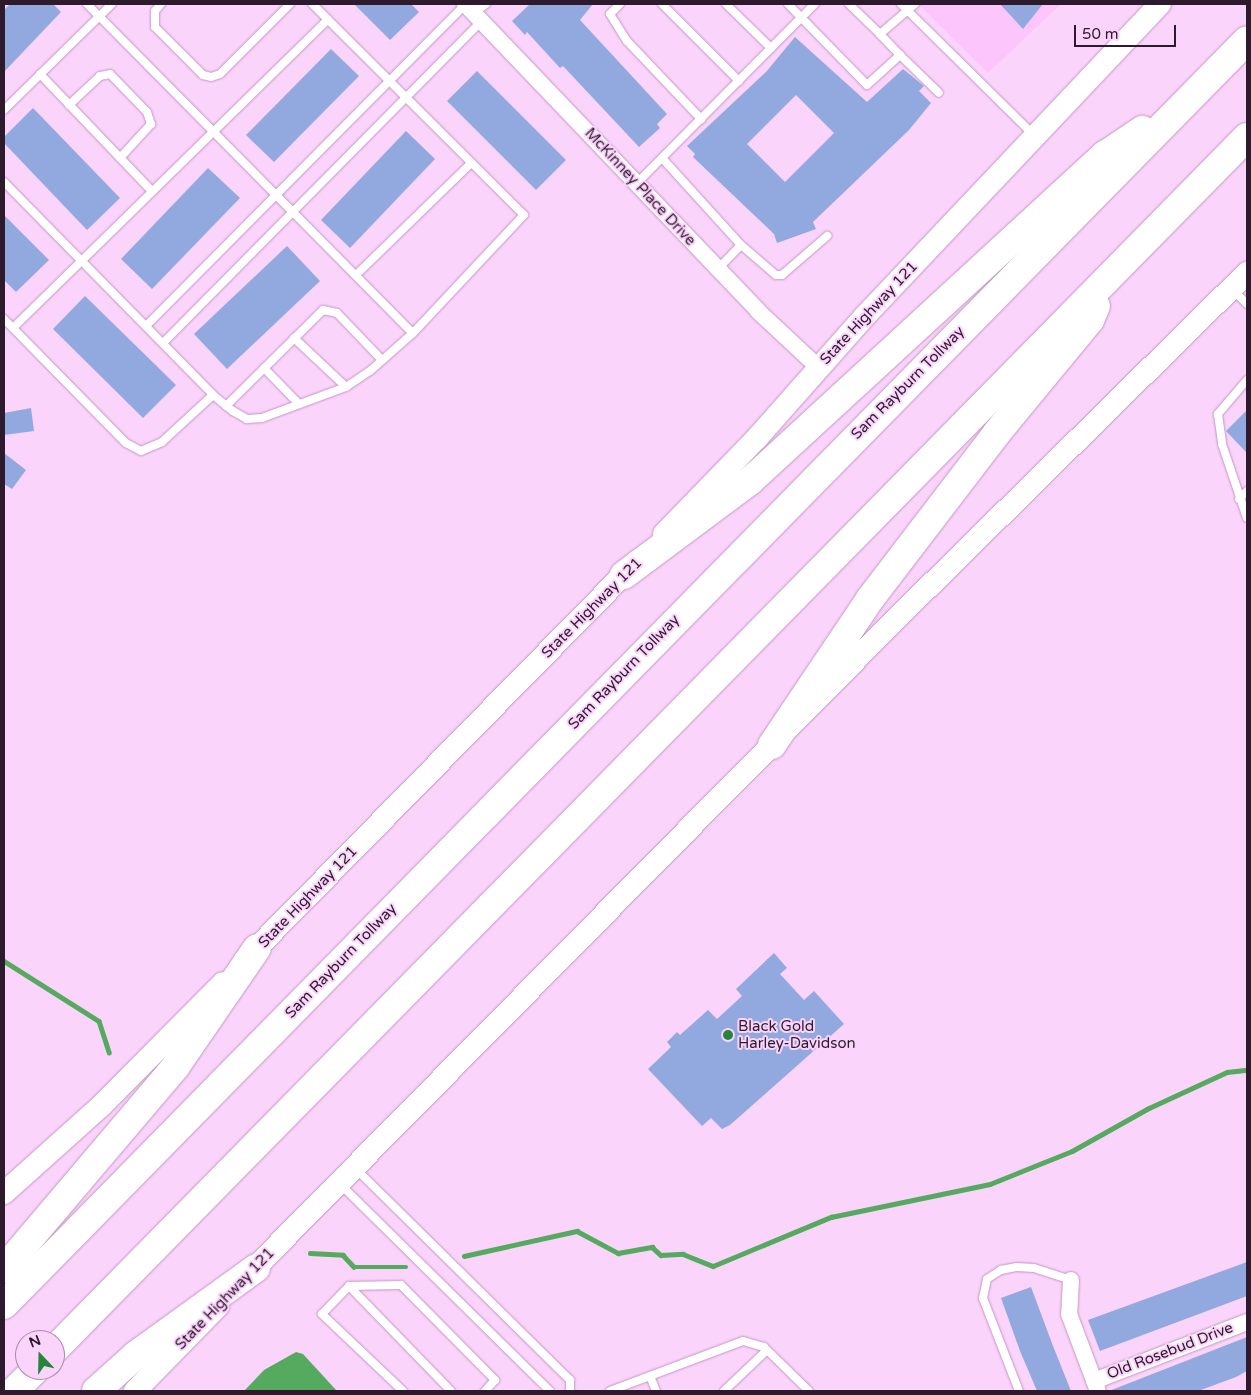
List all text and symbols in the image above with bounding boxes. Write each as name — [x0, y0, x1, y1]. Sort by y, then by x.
scale bar — [1076, 15, 1178, 47]
text: 50 m — [1082, 25, 1119, 43]
street label: McKinney Place Drive — [581, 125, 699, 249]
street label: State Highway 121 — [817, 258, 921, 368]
street label: Sam Rayburn Tollway — [848, 323, 968, 443]
street label: State Highway 121 — [538, 554, 646, 662]
street label: Sam Rayburn Tollway — [565, 611, 683, 733]
street label: State Highway 121 — [255, 842, 361, 952]
street label: Sam Rayburn Tollway — [282, 900, 400, 1022]
place label: Black Gold Harley-Davidson — [738, 1017, 856, 1052]
marker: Black Gold Harley-Davidson — [722, 1029, 734, 1041]
street label: State Highway 121 — [172, 1244, 278, 1354]
street label: Old Rosebud Drive — [1104, 1319, 1236, 1383]
north arrow — [15, 1330, 65, 1380]
text: N — [27, 1332, 43, 1351]

